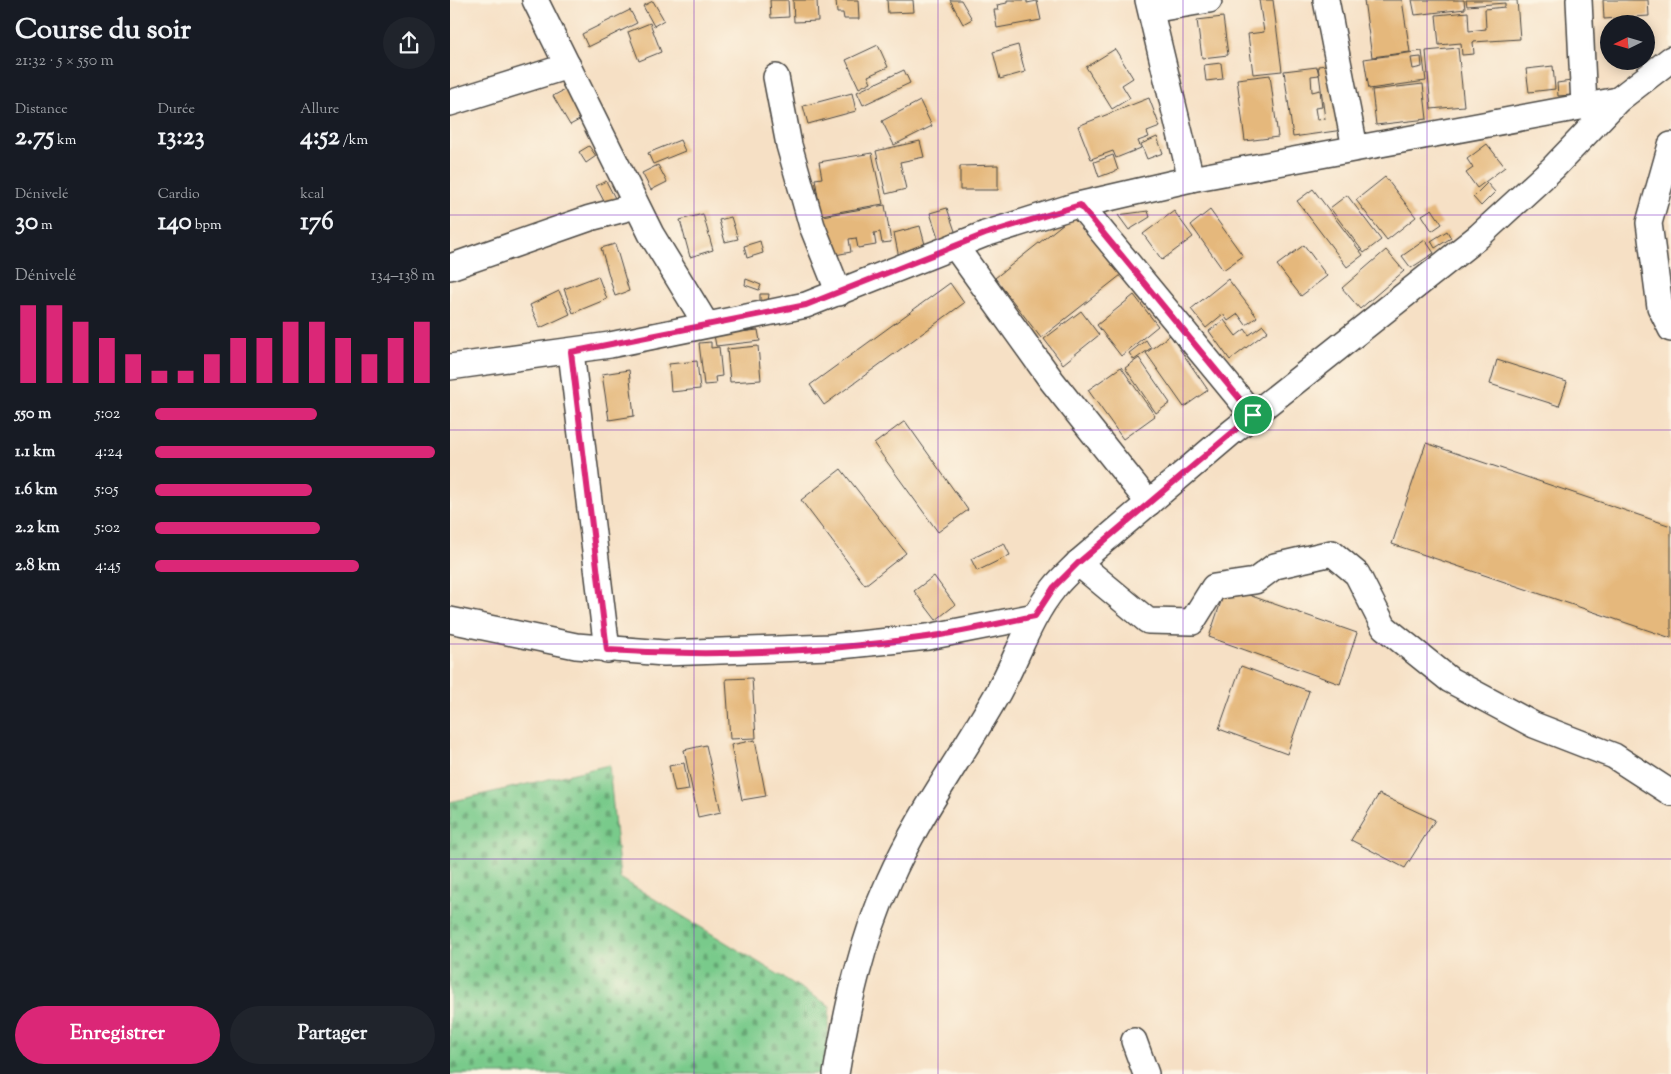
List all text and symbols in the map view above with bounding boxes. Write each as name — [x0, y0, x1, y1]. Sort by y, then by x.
text: Course du soir — [15, 11, 191, 51]
north arrow — [1600, 15, 1655, 70]
map controls — [1600, 15, 1655, 70]
button: share — [383, 17, 435, 69]
text: 21:32 · 5 × 550 m — [15, 50, 114, 73]
text: Distance — [15, 100, 68, 120]
text: Durée — [158, 100, 195, 120]
text: Allure — [300, 100, 339, 120]
text: 2.75 — [15, 120, 54, 156]
text: 13:23 — [158, 120, 205, 156]
text: 4:52 — [300, 120, 340, 156]
text: km — [54, 131, 76, 151]
text: /km — [340, 131, 368, 151]
text: Dénivelé — [15, 185, 68, 205]
text: Cardio — [158, 185, 200, 205]
text: kcal — [300, 185, 324, 205]
text: 30 — [15, 205, 38, 241]
text: 140 — [158, 205, 192, 241]
text: 176 — [300, 205, 334, 241]
text: m — [38, 216, 53, 236]
text: bpm — [192, 216, 222, 236]
text: Dénivelé — [15, 265, 76, 288]
text: 134–138 m — [371, 265, 435, 288]
pin — [1232, 394, 1274, 436]
icon: arrive — [1239, 401, 1267, 429]
text: 550 m — [15, 403, 51, 426]
text: 5:02 — [95, 403, 120, 426]
text: 1.1 km — [15, 441, 55, 464]
text: 4:24 — [95, 441, 123, 464]
text: 1.6 km — [15, 479, 57, 502]
text: 5:05 — [95, 479, 118, 502]
text: 2.2 km — [15, 517, 59, 540]
text: 5:02 — [95, 517, 120, 540]
text: 2.8 km — [15, 555, 60, 578]
text: 4:45 — [95, 555, 121, 578]
button: Enregistrer — [15, 1006, 220, 1064]
button: Partager — [230, 1006, 435, 1064]

